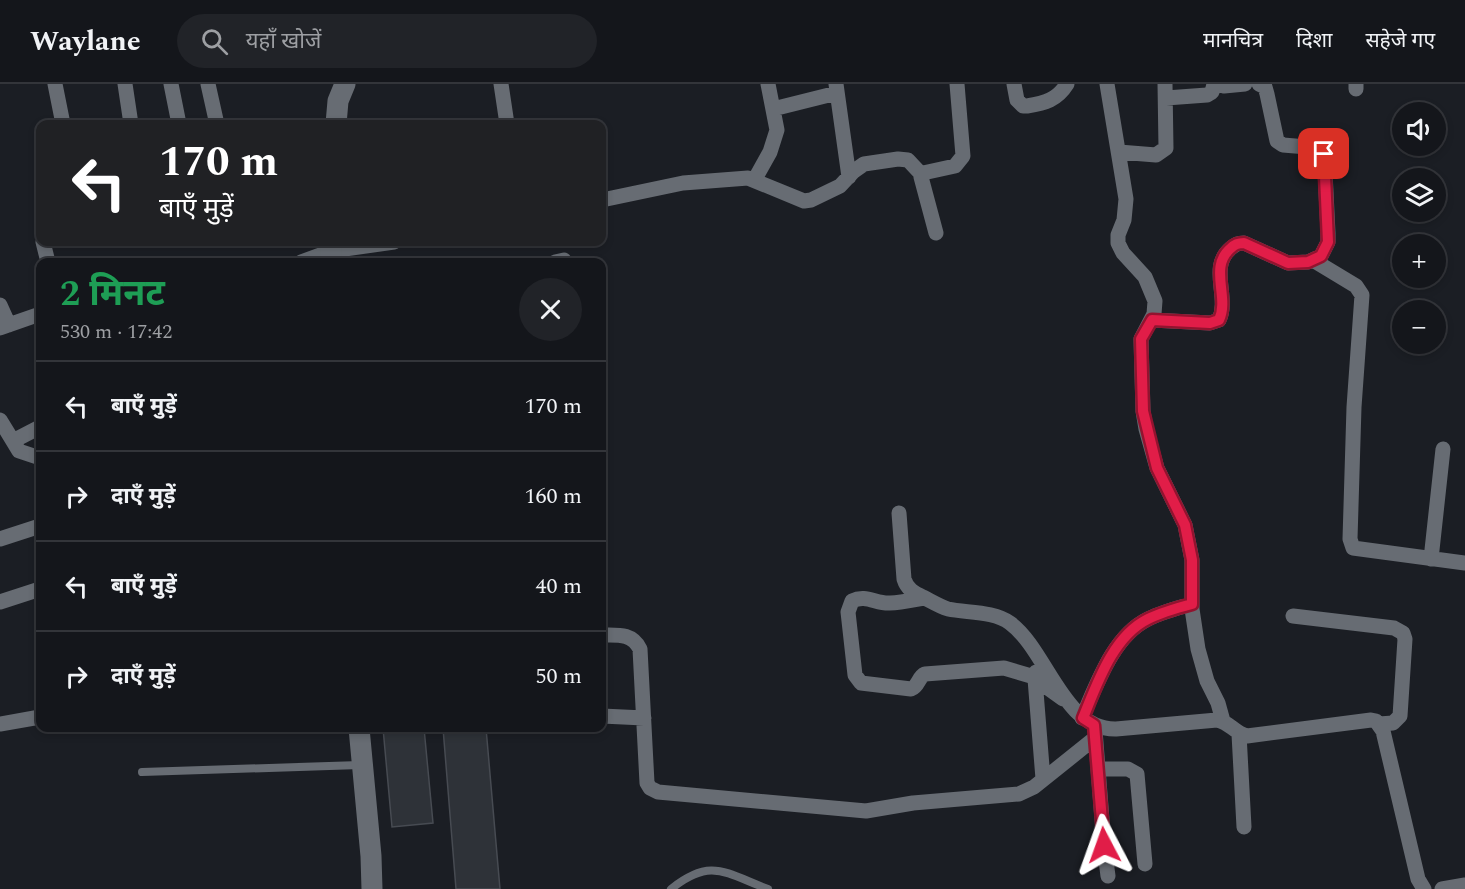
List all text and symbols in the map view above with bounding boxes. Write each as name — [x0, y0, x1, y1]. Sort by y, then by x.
search box — [177, 14, 597, 68]
text: Waylane — [30, 20, 141, 63]
icon: search — [198, 25, 231, 58]
text: यहाँ खोजें — [246, 25, 321, 58]
text: मानचित्र — [1203, 25, 1263, 57]
text: दिशा — [1296, 25, 1332, 57]
text: सहेजे गए — [1365, 25, 1435, 57]
map controls — [1392, 102, 1446, 354]
button: sound — [1392, 102, 1446, 156]
pin — [1298, 128, 1349, 179]
text: 170 m — [159, 131, 278, 194]
icon: arrive — [1307, 137, 1340, 170]
icon: left — [60, 144, 138, 222]
button: layers — [1392, 168, 1446, 222]
text: बाएँ मुड़ें — [159, 188, 234, 230]
button: + — [1392, 234, 1446, 288]
text: 2 मिनट — [60, 267, 165, 322]
button: close — [519, 278, 582, 341]
button: − — [1392, 300, 1446, 354]
text: 530 m · 17:42 — [60, 317, 172, 347]
icon: left — [60, 390, 93, 423]
text: बाएँ मुड़ें — [111, 390, 177, 423]
text: 170 m — [525, 390, 582, 423]
icon: right — [60, 480, 93, 513]
text: दाएँ मुड़ें — [111, 480, 176, 513]
text: 160 m — [525, 480, 582, 513]
icon: left — [60, 570, 93, 603]
text: बाएँ मुड़ें — [111, 570, 177, 603]
text: 40 m — [536, 570, 582, 603]
icon: right — [60, 660, 93, 693]
text: दाएँ मुड़ें — [111, 660, 176, 693]
text: 50 m — [536, 660, 582, 693]
position arrow — [1072, 813, 1136, 877]

